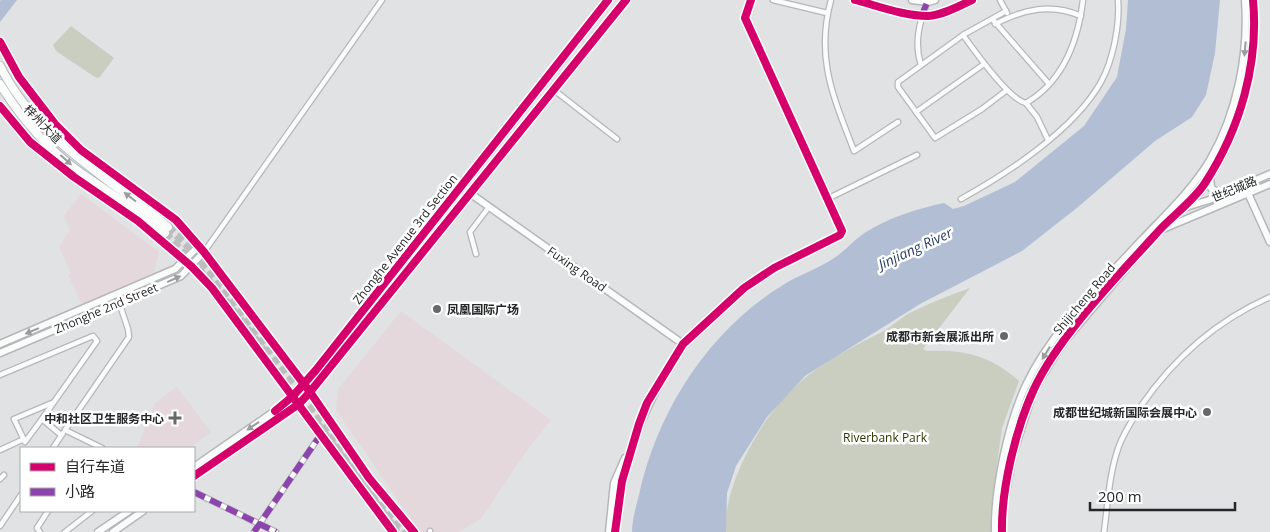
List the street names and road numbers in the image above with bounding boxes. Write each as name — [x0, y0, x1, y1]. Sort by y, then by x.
street label: 梓州大道 — [20, 101, 66, 147]
street label: Zhonghe Avenue 3rd Section — [349, 170, 461, 308]
street label: 世纪城路 — [1209, 172, 1259, 206]
street label: Fuxing Road — [544, 242, 610, 296]
street label: Shijicheng Road — [1049, 260, 1119, 338]
street label: Zhonghe 2nd Street — [52, 279, 160, 337]

